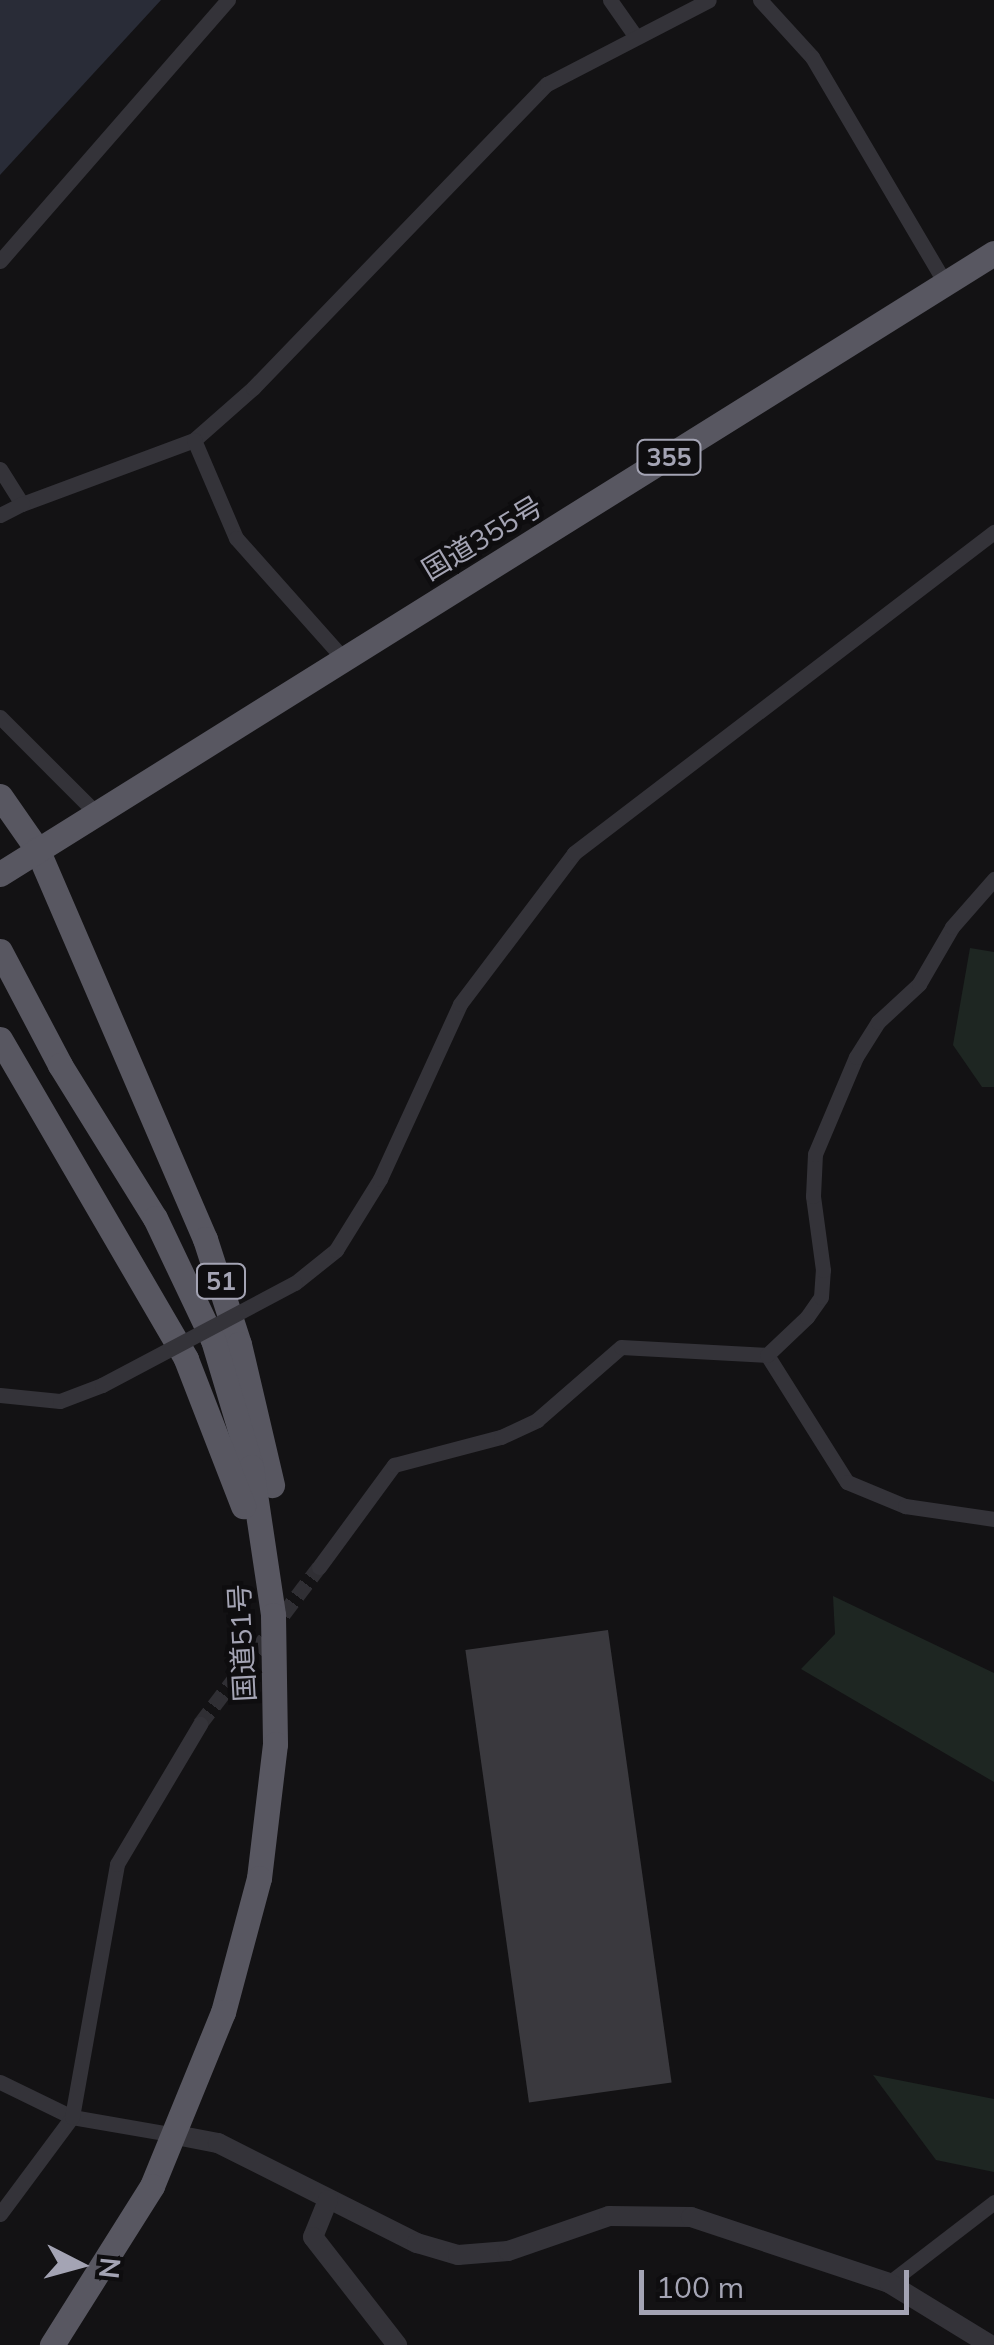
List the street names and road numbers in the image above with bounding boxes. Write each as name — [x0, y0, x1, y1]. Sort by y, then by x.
road number: 355 — [636, 437, 702, 477]
street label: 国道355号 — [416, 489, 548, 587]
road number: 51 — [196, 1261, 246, 1301]
street label: 国道51号 — [222, 1583, 262, 1703]

